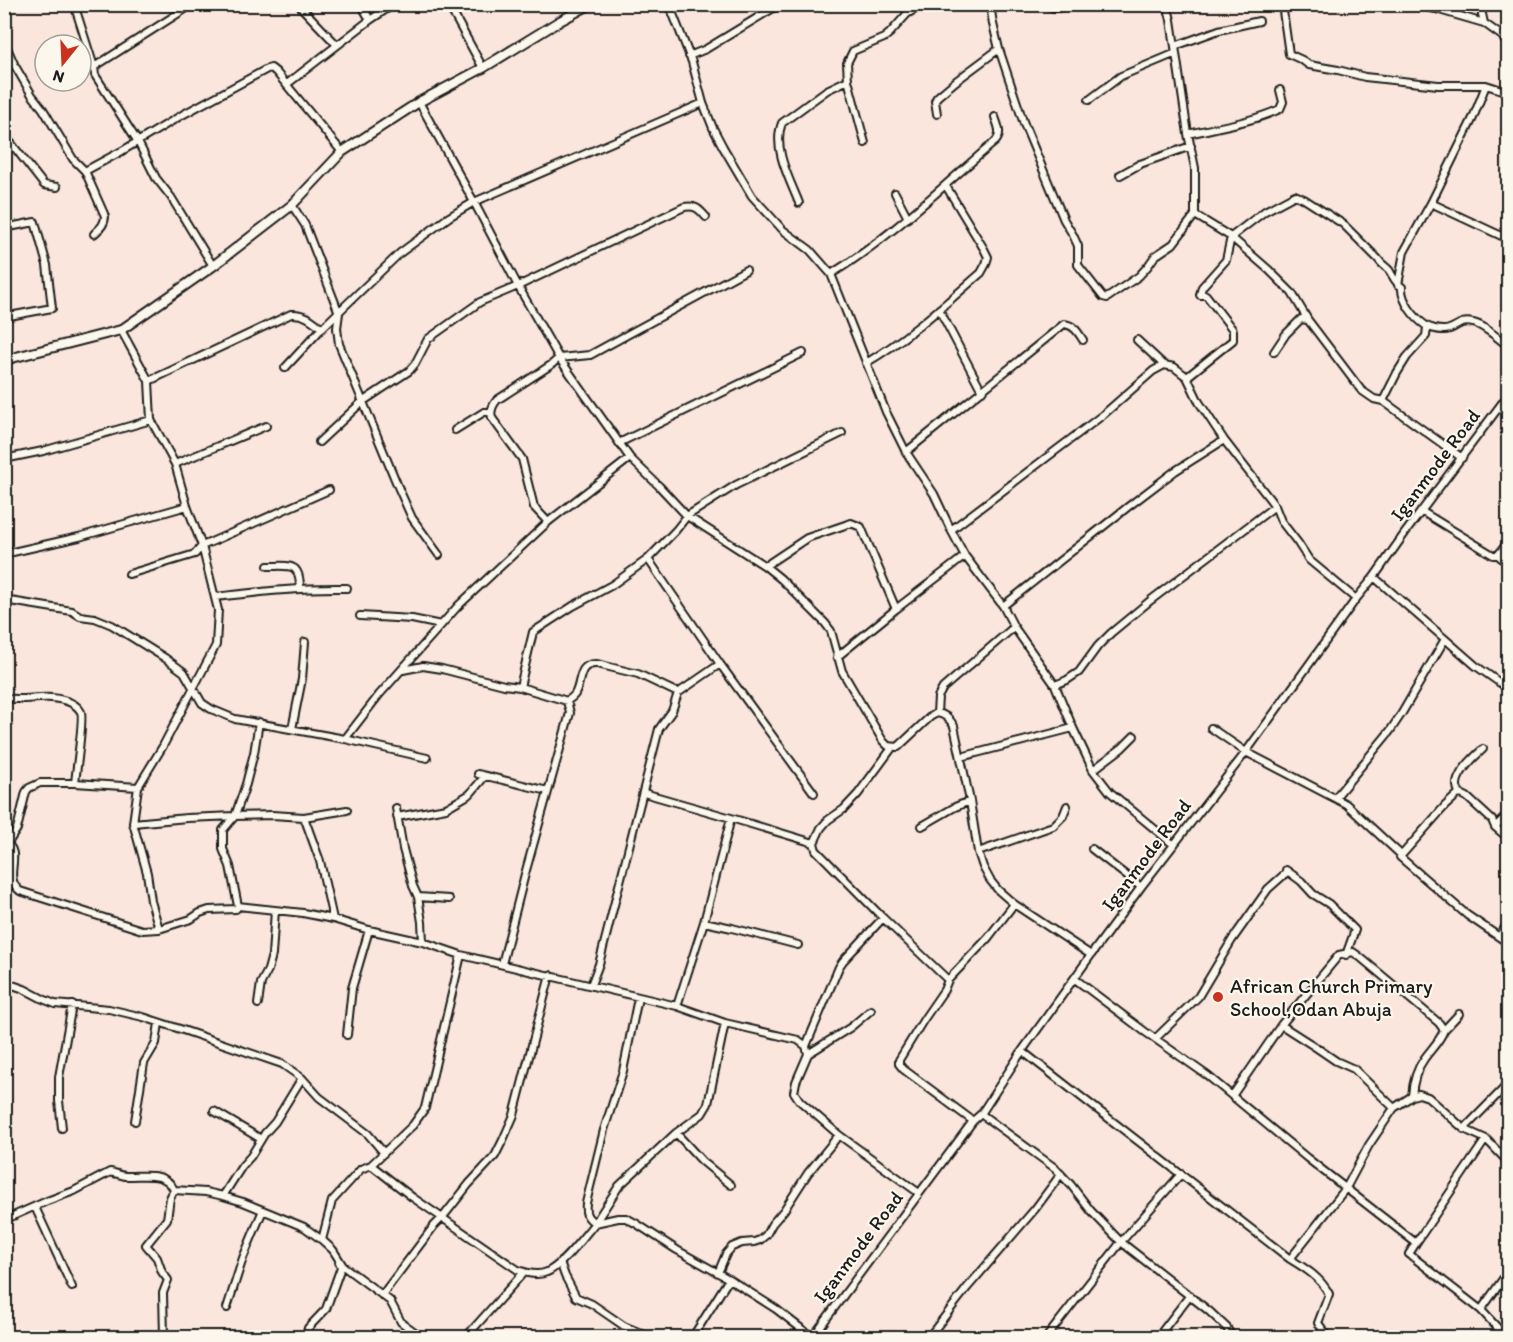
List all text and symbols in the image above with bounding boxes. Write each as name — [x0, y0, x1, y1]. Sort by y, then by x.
north arrow — [33, 33, 93, 93]
text: N — [50, 66, 67, 87]
street label: Iganmode Road — [1385, 404, 1485, 526]
street label: Iganmode Road — [1096, 794, 1196, 916]
place label: African Church Primary School,Odan Abuja — [1230, 974, 1433, 1021]
marker: African Church Primary School,Odan Abuja — [1211, 990, 1225, 1004]
street label: Iganmode Road — [808, 1186, 908, 1308]

